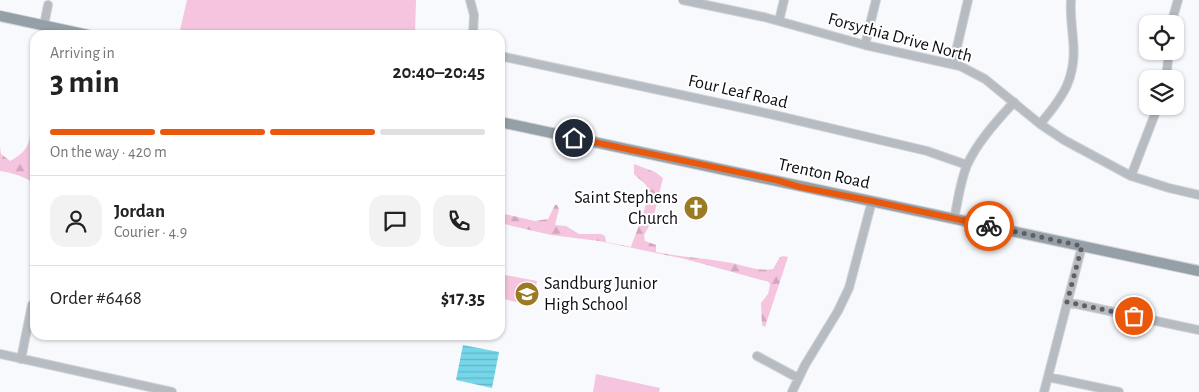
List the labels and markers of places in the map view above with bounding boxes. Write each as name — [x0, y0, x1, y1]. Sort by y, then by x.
pin — [553, 117, 595, 159]
place label: Saint Stephens Church — [574, 189, 678, 228]
church icon: Saint Stephens Church — [683, 195, 709, 221]
place label: Sandburg Junior High School — [544, 275, 657, 314]
school or university icon: Sandburg Junior High School — [514, 281, 540, 307]
pin — [1113, 295, 1155, 337]

